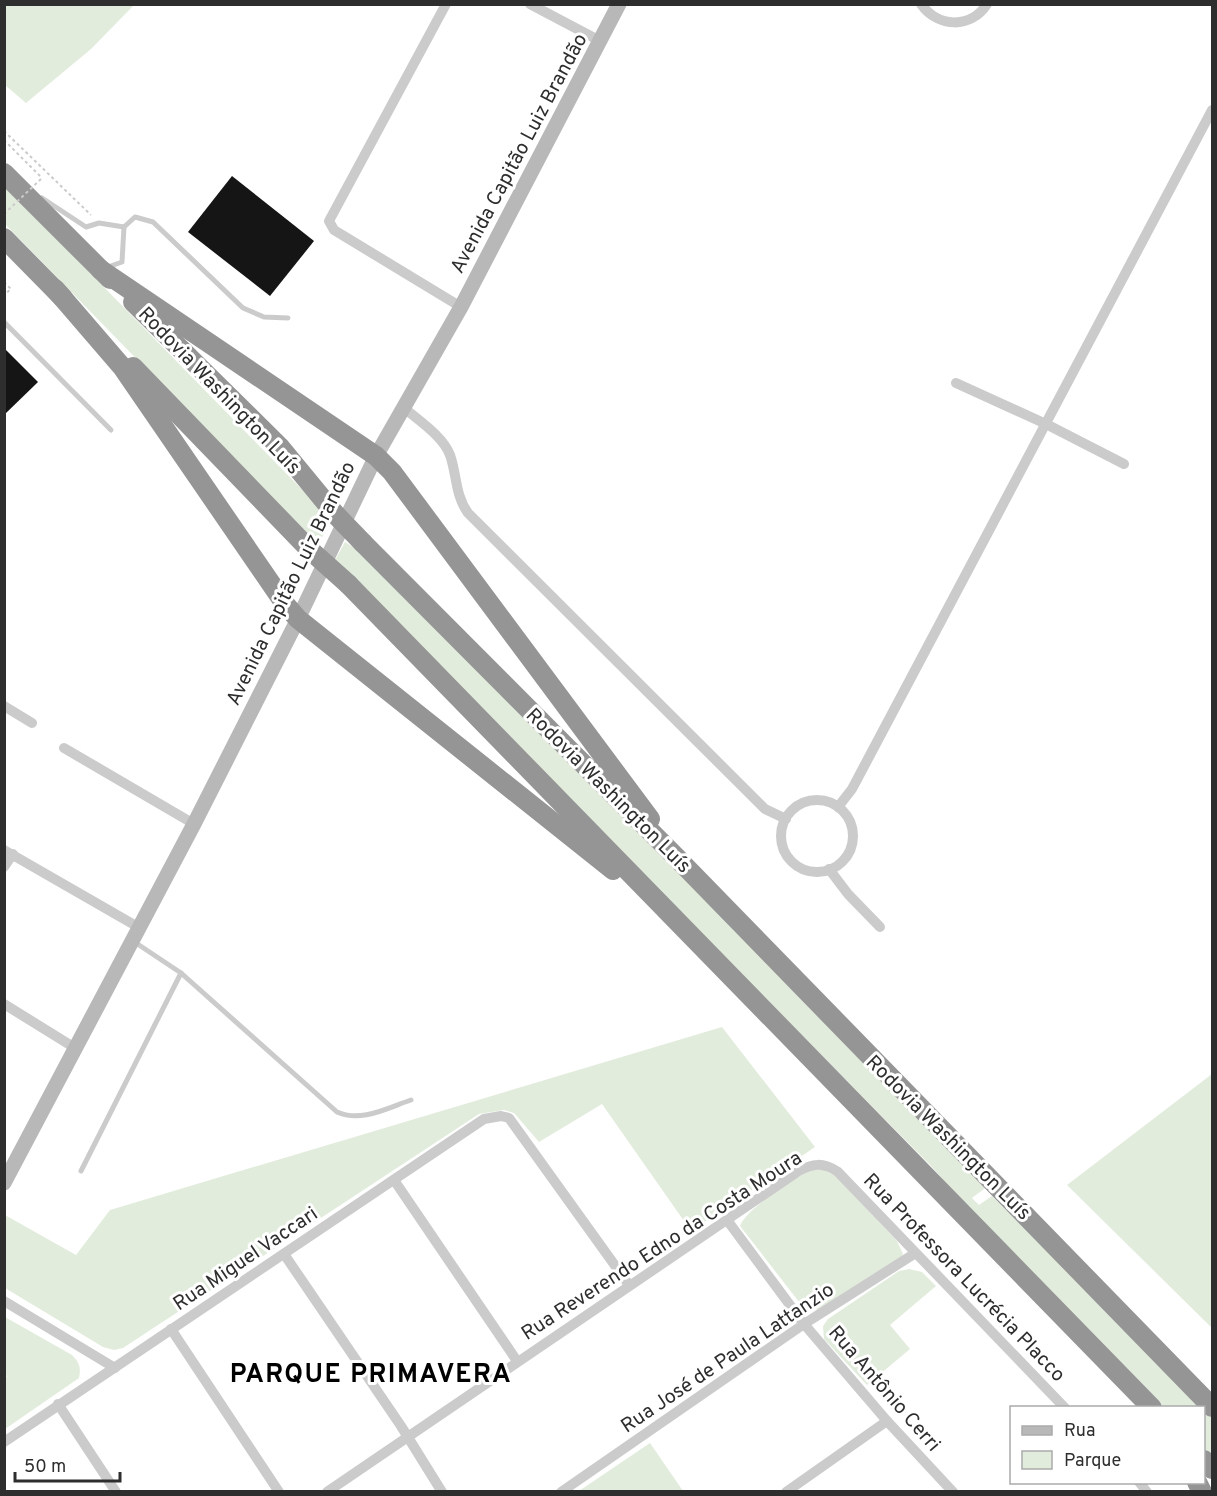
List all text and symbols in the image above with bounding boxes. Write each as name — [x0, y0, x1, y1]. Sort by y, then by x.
street label: Avenida Capitão Luiz Brandão — [445, 29, 594, 279]
street label: Rodovia Washington Luís — [132, 302, 305, 481]
street label: Avenida Capitão Luiz Brandão — [221, 458, 362, 710]
street label: Rodovia Washington Luís — [519, 703, 696, 880]
street label: Rodovia Washington Luís — [859, 1050, 1036, 1227]
street label: Rua Reverendo Edno da Costa Moura — [517, 1146, 807, 1347]
street label: Rua Professora Lucrécia Placco — [857, 1169, 1070, 1388]
street label: Rua Miguel Vaccari — [169, 1202, 323, 1318]
street label: Rua José de Paula Lattanzio — [617, 1278, 840, 1440]
street label: Rua Antônio Cerri — [822, 1321, 945, 1458]
district label: PARQUE PRIMAVERA — [230, 1359, 512, 1392]
legend — [1010, 1406, 1205, 1484]
text: Rua — [1064, 1420, 1095, 1443]
scale bar — [15, 1445, 120, 1483]
text: Parque — [1064, 1450, 1121, 1473]
text: 50 m — [24, 1456, 66, 1479]

